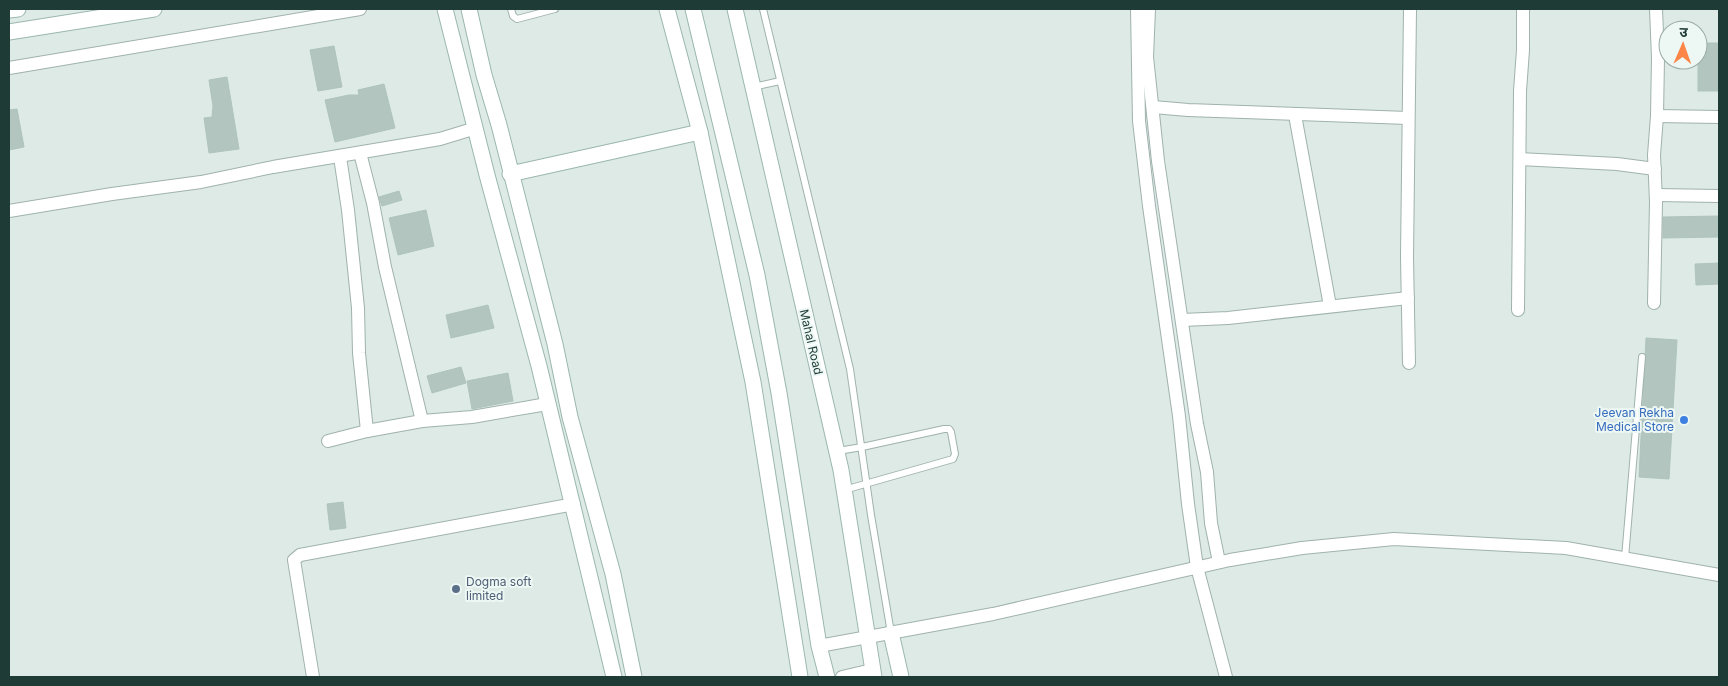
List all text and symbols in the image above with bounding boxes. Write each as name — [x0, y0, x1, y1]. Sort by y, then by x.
north arrow — [1658, 20, 1708, 70]
text: उ — [1679, 23, 1689, 40]
street label: Mahal Road — [797, 308, 826, 376]
place label: Jeevan Rekha Medical Store — [1595, 405, 1674, 434]
marker: Jeevan Rekha Medical Store — [1678, 414, 1690, 426]
place label: Dogma soft limited — [466, 574, 531, 603]
marker: Dogma soft limited — [450, 583, 462, 595]

